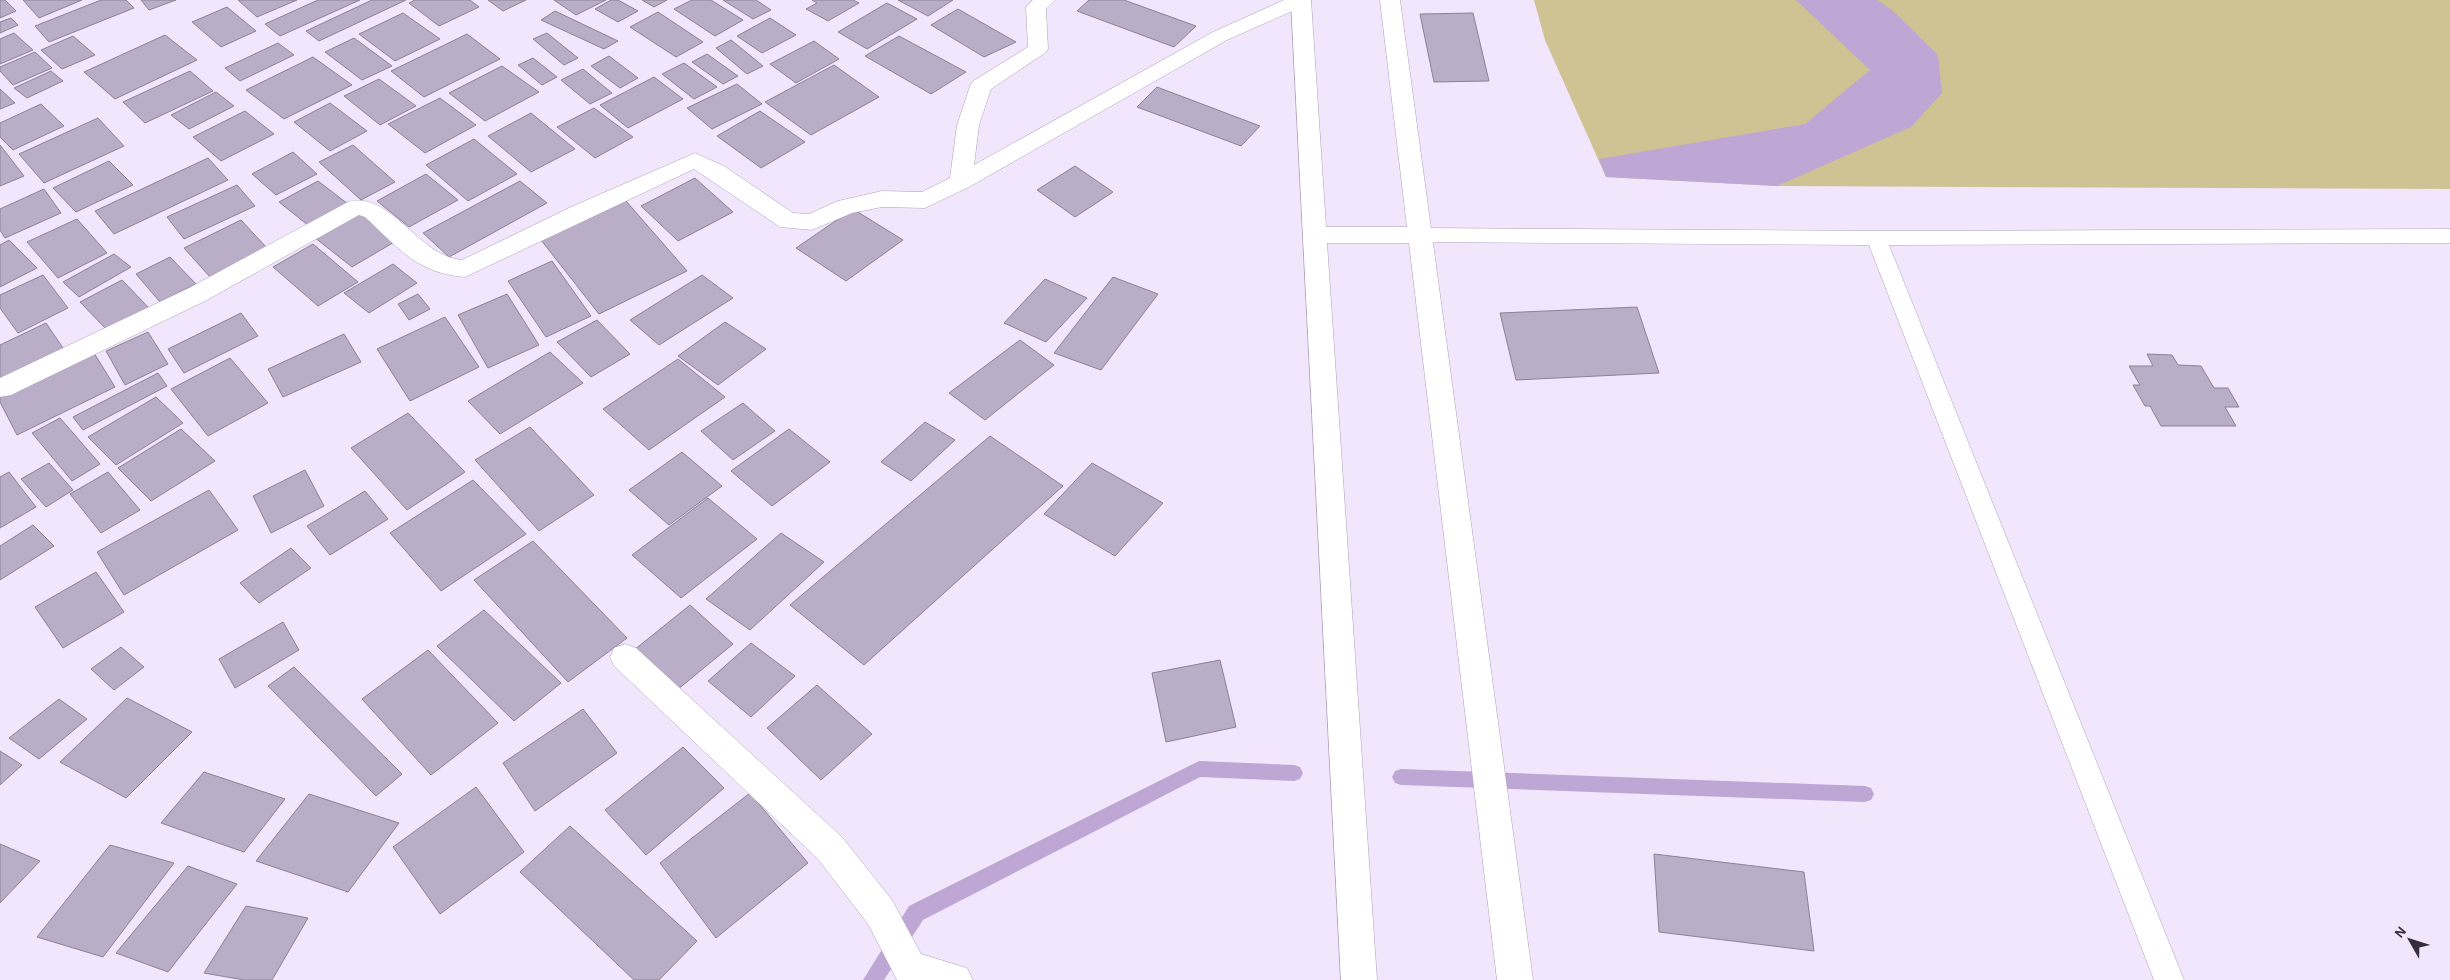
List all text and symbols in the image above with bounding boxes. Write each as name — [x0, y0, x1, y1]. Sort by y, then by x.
north arrow — [2385, 915, 2435, 965]
text: N — [2392, 924, 2409, 941]

